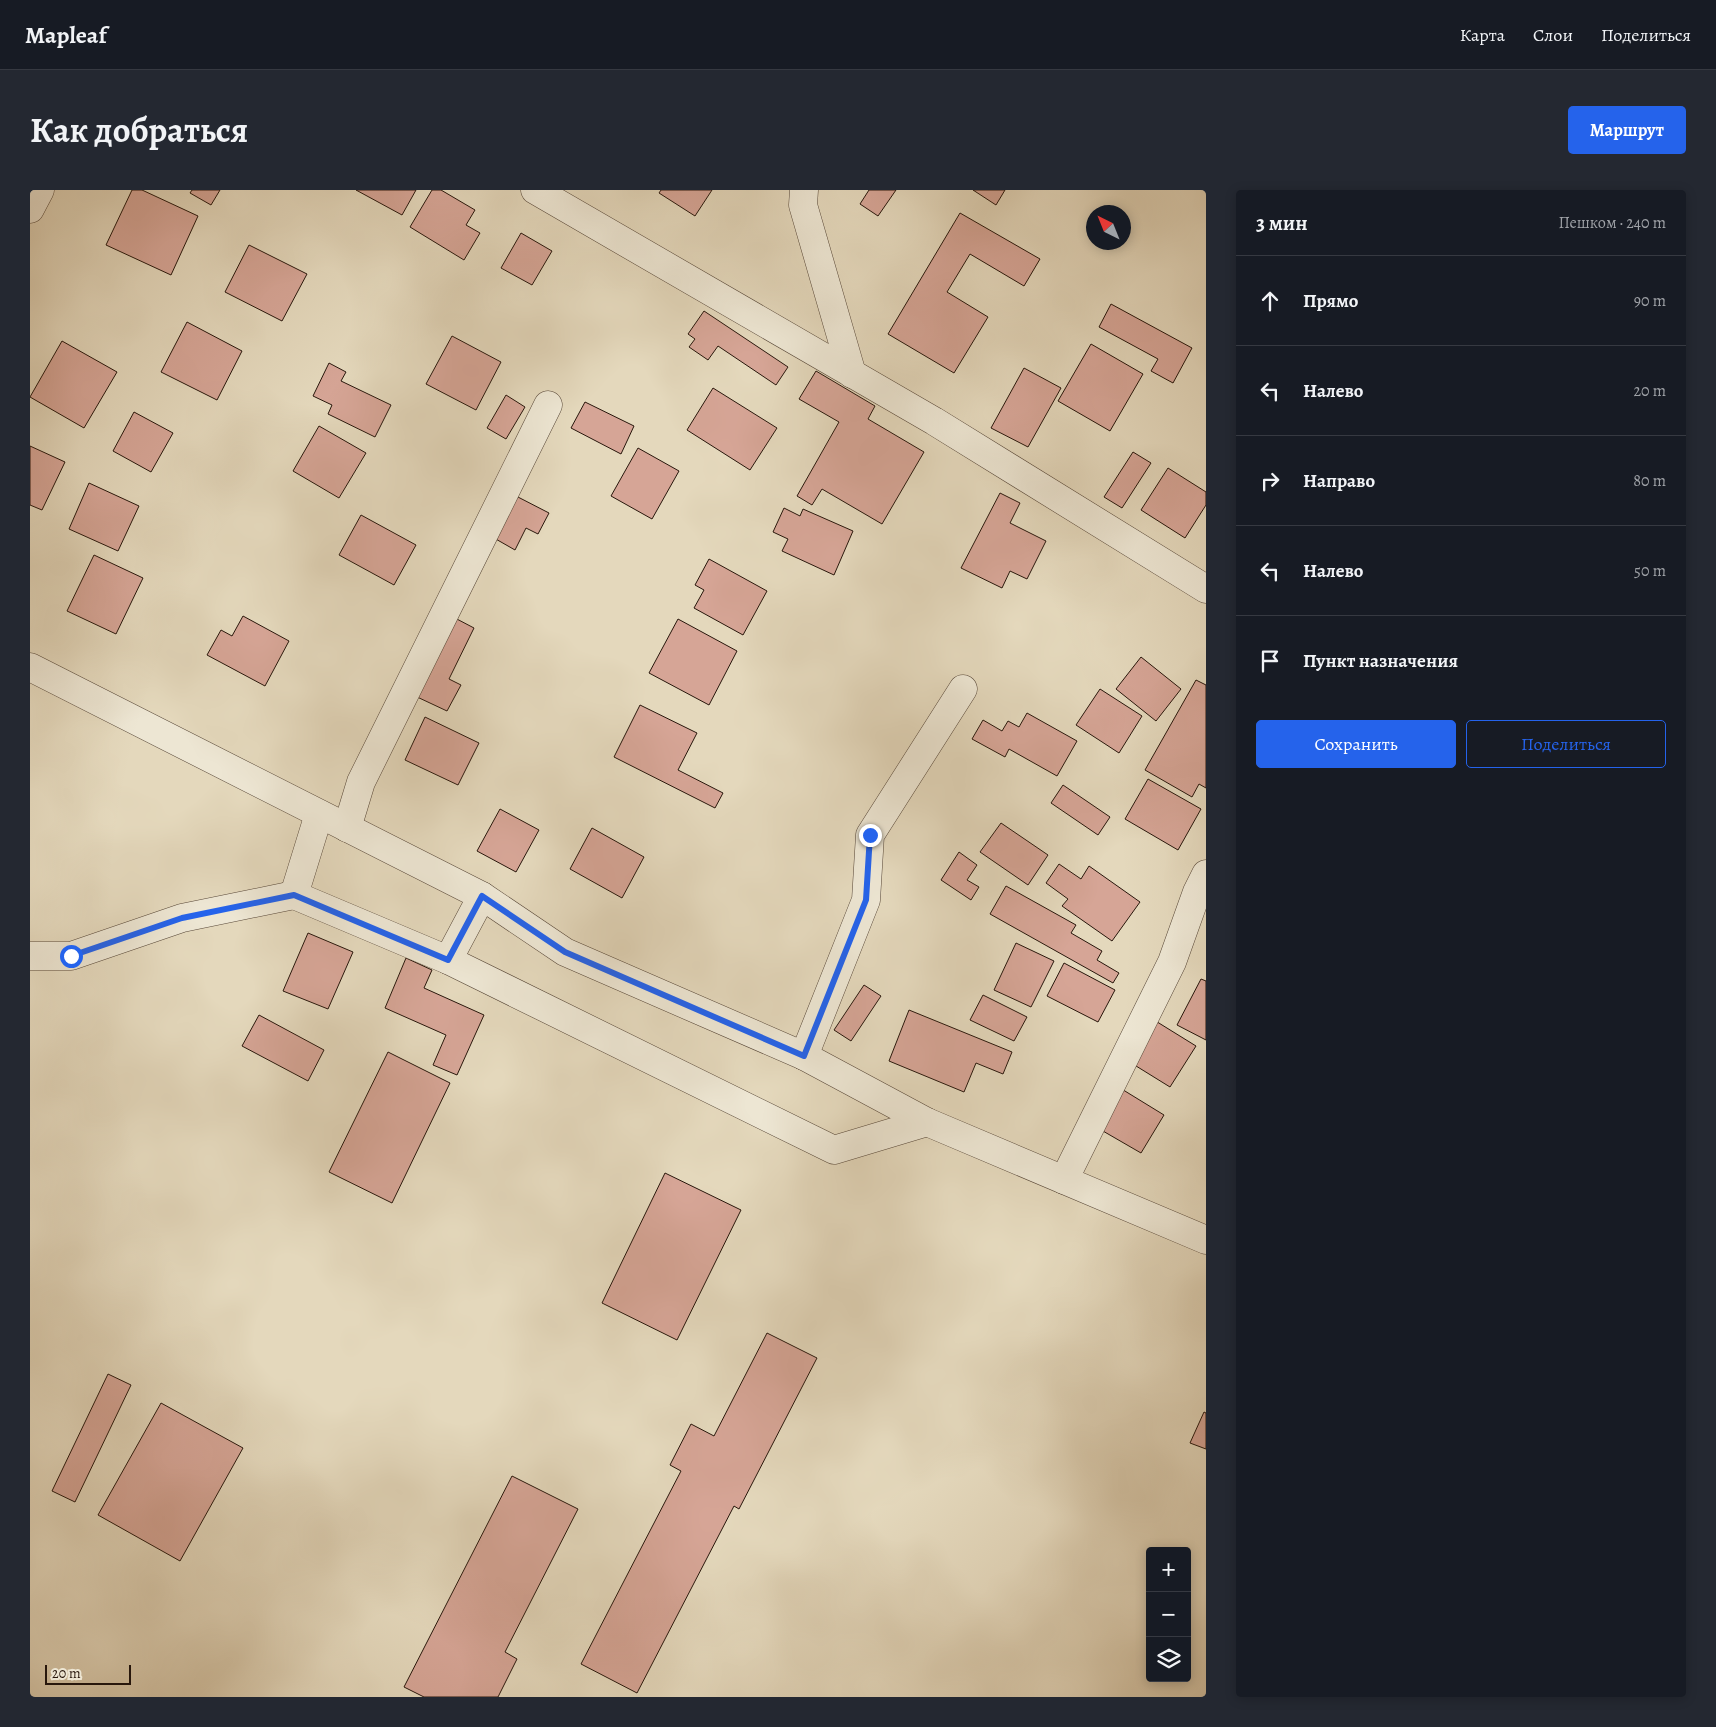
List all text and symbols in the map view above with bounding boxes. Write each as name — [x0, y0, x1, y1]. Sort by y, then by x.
text: Mapleaf — [25, 19, 107, 51]
text: Карта — [1460, 23, 1505, 47]
text: Слои — [1533, 23, 1573, 47]
text: Поделиться — [1601, 23, 1691, 47]
text: Как добраться — [30, 106, 248, 154]
button: Маршрут — [1568, 106, 1686, 154]
north arrow — [1086, 205, 1131, 250]
text: 3 мин — [1256, 209, 1308, 237]
text: Пешком · 240 m — [1558, 212, 1666, 234]
icon: ahead — [1256, 287, 1284, 315]
text: Прямо — [1303, 288, 1358, 314]
text: 90 m — [1634, 290, 1666, 312]
icon: left — [1256, 377, 1284, 405]
text: Налево — [1303, 378, 1363, 404]
text: 20 m — [1633, 380, 1666, 402]
icon: right — [1256, 467, 1284, 495]
text: Направо — [1303, 468, 1375, 494]
text: 80 m — [1633, 470, 1666, 492]
icon: left — [1256, 557, 1284, 585]
text: Налево — [1303, 558, 1363, 584]
text: 50 m — [1634, 560, 1666, 582]
icon: arrive — [1256, 647, 1284, 675]
text: Пункт назначения — [1303, 648, 1458, 674]
button: Сохранить — [1256, 720, 1456, 768]
button: Поделиться — [1466, 720, 1666, 768]
route end — [859, 824, 882, 847]
route start — [60, 945, 83, 968]
map controls — [1146, 1547, 1191, 1682]
button: + — [1146, 1547, 1191, 1592]
button: − — [1146, 1592, 1191, 1637]
button: layers — [1146, 1637, 1191, 1682]
scale bar — [45, 1662, 131, 1685]
text: 20 m — [52, 1664, 81, 1683]

